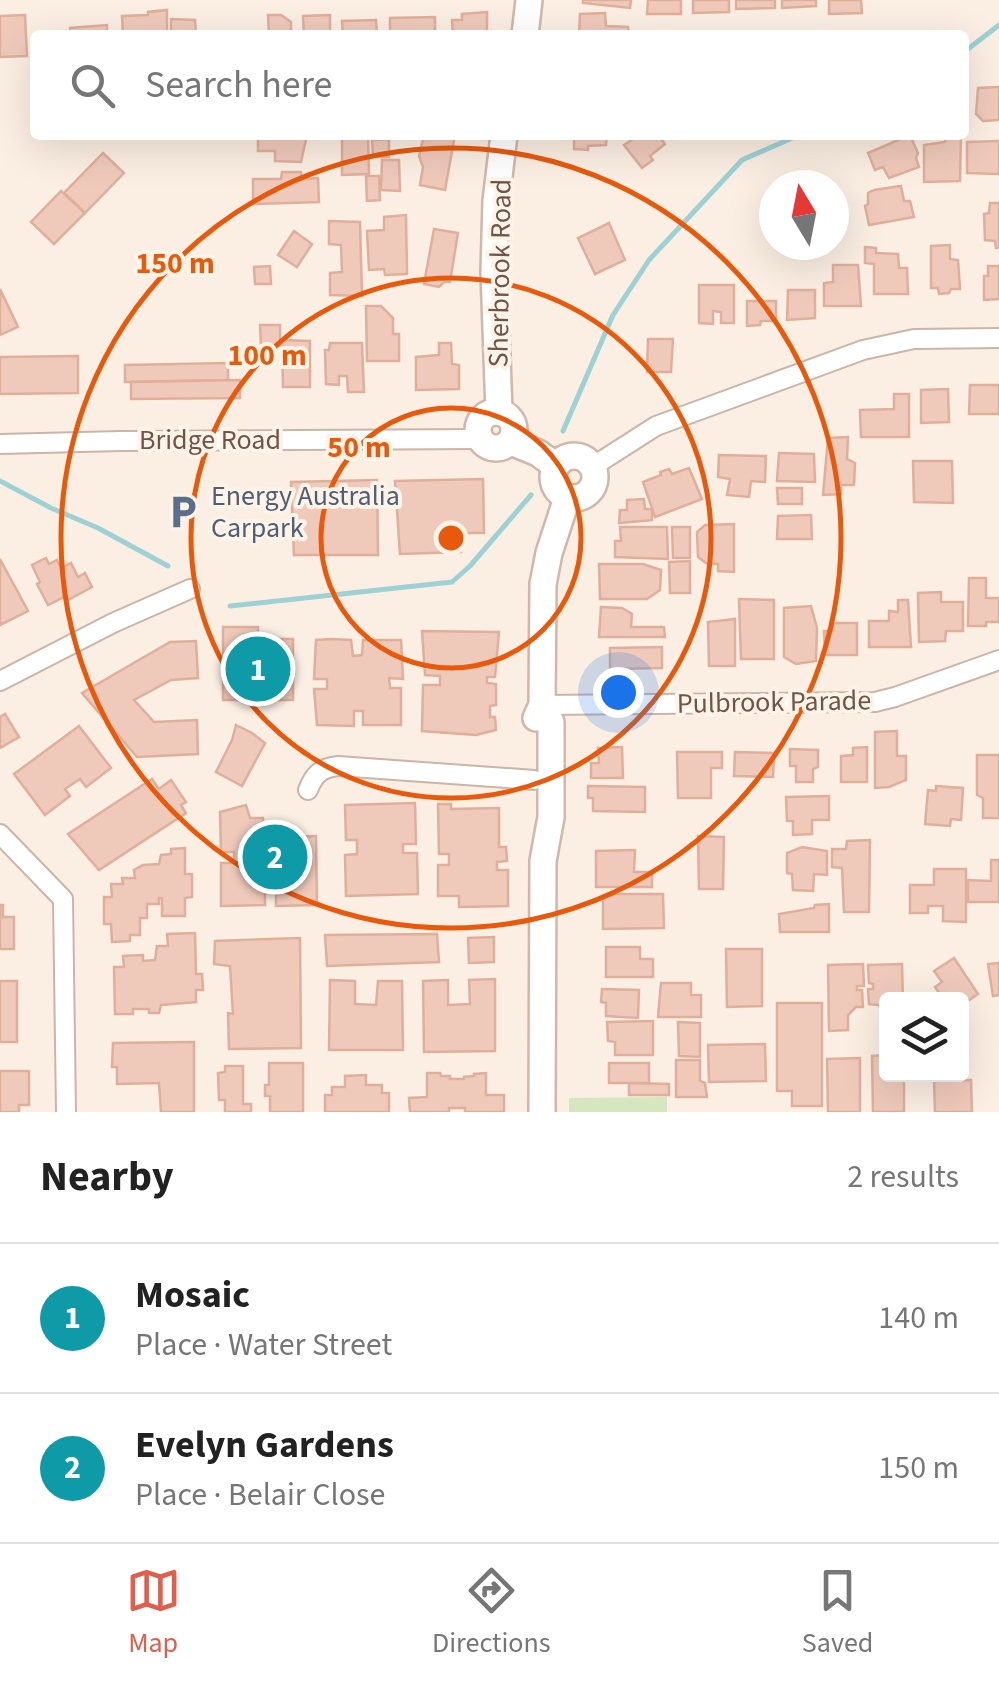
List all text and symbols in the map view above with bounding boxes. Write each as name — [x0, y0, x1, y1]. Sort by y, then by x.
search box — [30, 30, 969, 140]
icon: search — [65, 58, 120, 113]
text: Search here — [145, 58, 332, 112]
north arrow — [759, 170, 849, 260]
street label: Sherbrook Road — [478, 178, 522, 368]
text: 150 m — [135, 242, 215, 285]
text: 100 m — [227, 334, 307, 377]
street label: Bridge Road — [139, 420, 281, 460]
text: 50 m — [327, 426, 391, 469]
place label: Energy Australia Carpark — [211, 476, 400, 548]
parking icon: Energy Australia Carpark — [164, 493, 202, 531]
centre of rings — [433, 520, 469, 556]
pin: 1 — [226, 632, 290, 706]
your location — [593, 667, 644, 718]
street label: Pulbrook Parade — [677, 680, 871, 724]
pin: 2 — [242, 820, 308, 894]
map controls — [879, 992, 969, 1082]
button: layers — [879, 992, 969, 1082]
text: Nearby — [40, 1147, 174, 1207]
text: 2 results — [847, 1154, 959, 1200]
text: Mosaic — [135, 1268, 250, 1322]
text: 1 — [64, 1295, 81, 1341]
text: 140 m — [878, 1295, 959, 1341]
text: Place · Water Street — [135, 1322, 392, 1368]
text: Evelyn Gardens — [135, 1418, 394, 1472]
text: 2 — [64, 1445, 81, 1491]
text: 150 m — [878, 1445, 959, 1491]
text: Place · Belair Close — [135, 1472, 385, 1518]
tab: Map — [126, 1563, 181, 1663]
tab: Directions — [432, 1563, 551, 1663]
tab: Saved — [802, 1563, 873, 1663]

